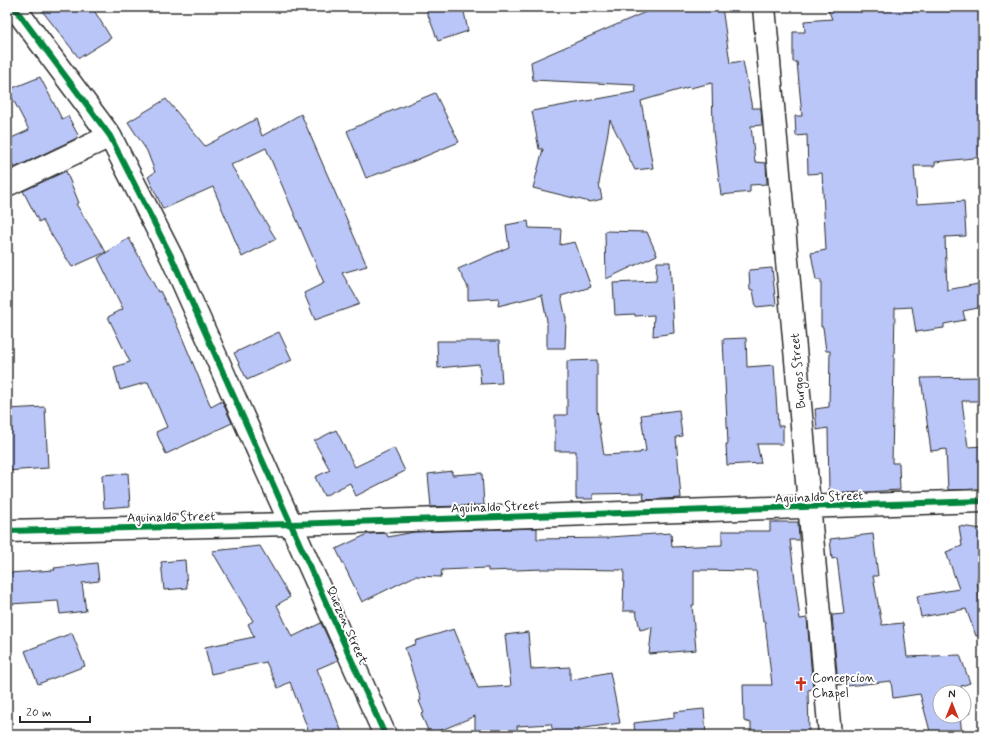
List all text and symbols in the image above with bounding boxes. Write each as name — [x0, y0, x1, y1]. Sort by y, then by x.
street label: Burgos Street — [787, 332, 811, 409]
street label: Aguinaldo Street — [775, 487, 864, 508]
street label: Aguinaldo Street — [451, 497, 540, 518]
street label: Aguinaldo Street — [127, 508, 215, 527]
street label: Quezon Street — [322, 584, 372, 668]
place label: Concepcion Chapel — [812, 670, 875, 702]
church icon: Concepcion Chapel — [793, 676, 809, 692]
north arrow — [932, 684, 972, 724]
text: N — [948, 688, 956, 702]
scale bar — [20, 698, 90, 724]
text: 20 m — [26, 705, 52, 721]

